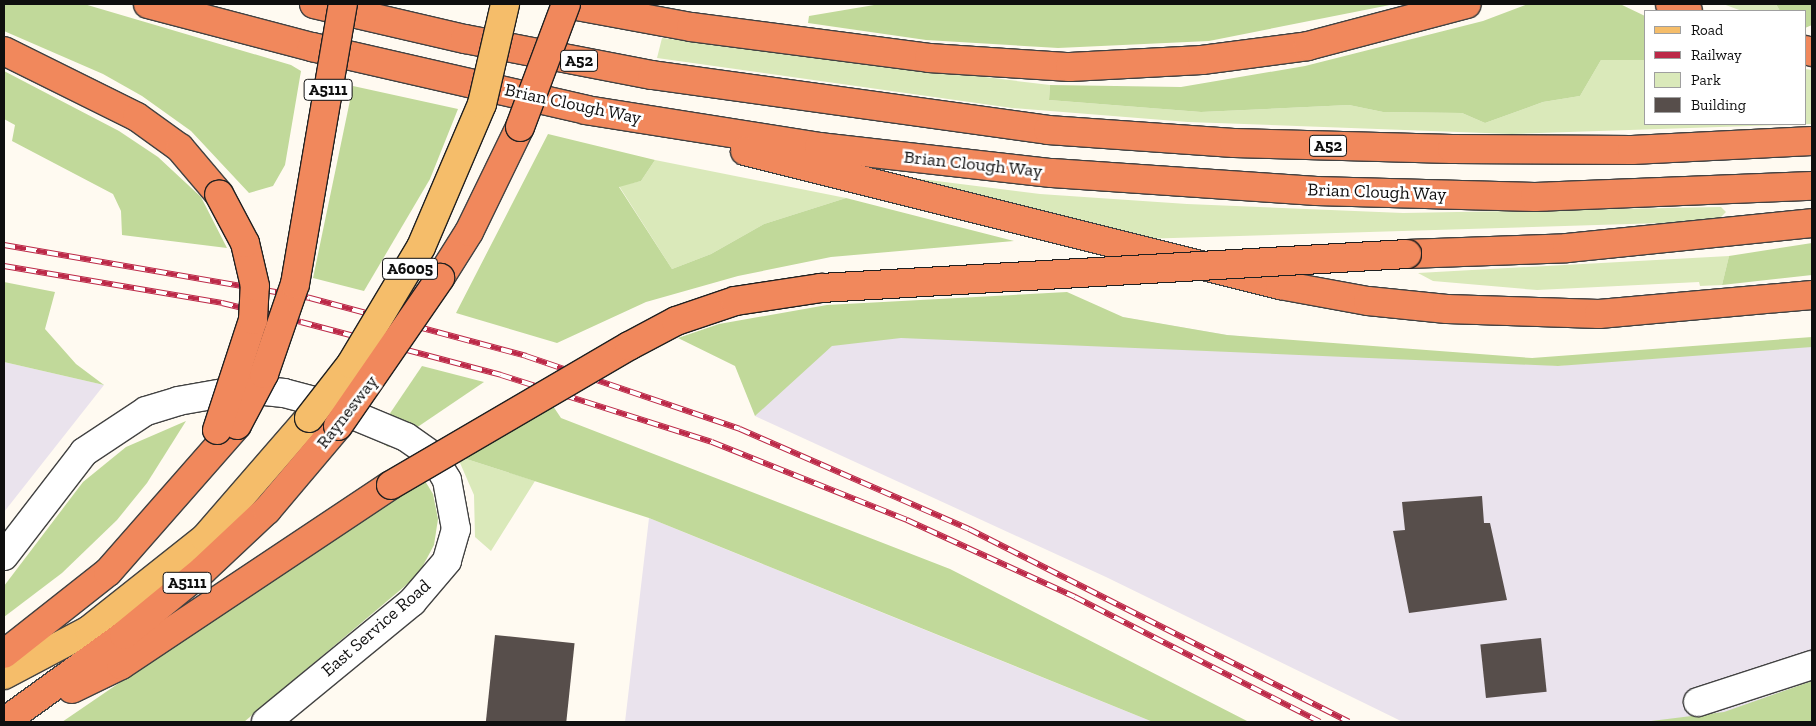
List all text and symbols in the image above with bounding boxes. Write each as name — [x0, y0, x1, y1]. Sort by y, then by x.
legend — [1644, 10, 1806, 125]
text: Road — [1691, 21, 1723, 39]
text: Railway — [1691, 46, 1742, 64]
road number: A52 — [559, 48, 599, 74]
text: Park — [1691, 71, 1721, 89]
road number: A5111 — [303, 76, 353, 104]
street label: Brian Clough Way — [502, 79, 644, 129]
text: Building — [1691, 96, 1746, 114]
road number: A52 — [1308, 132, 1348, 160]
street label: Brian Clough Way — [902, 146, 1044, 182]
street label: Brian Clough Way — [1307, 179, 1447, 205]
road number: A6005 — [381, 255, 439, 282]
street label: Raynesway — [312, 371, 382, 453]
road number: A5111 — [162, 570, 212, 596]
street label: East Service Road — [317, 575, 435, 681]

